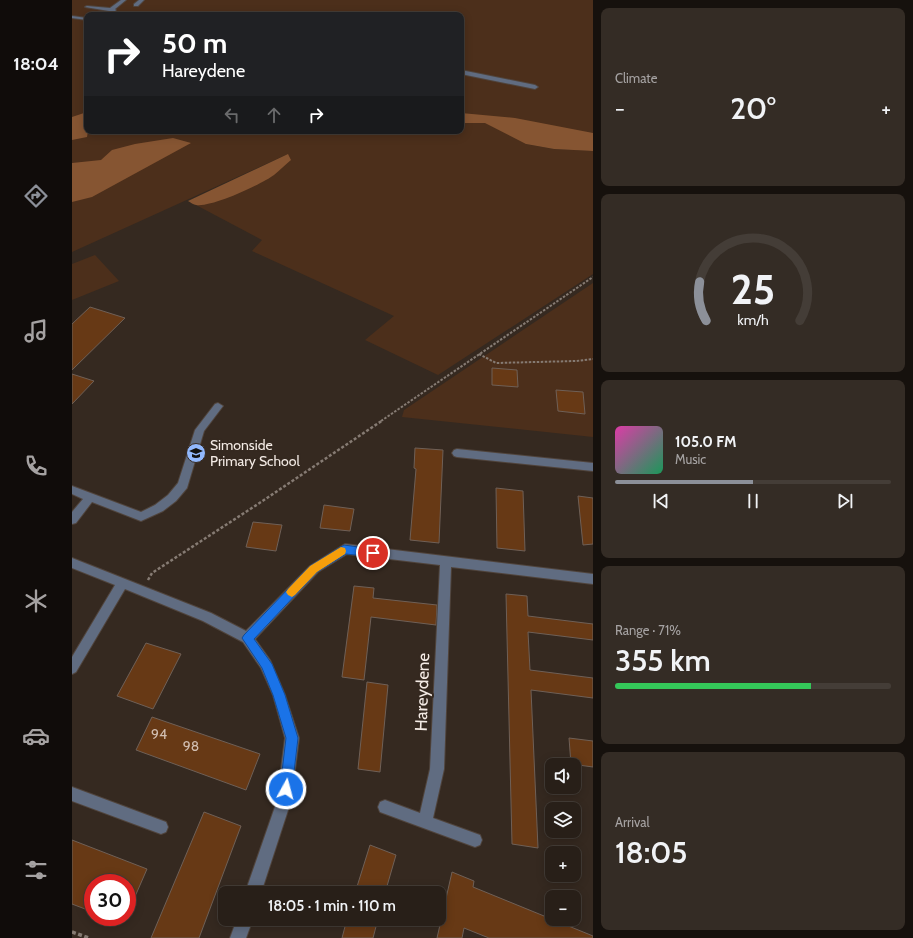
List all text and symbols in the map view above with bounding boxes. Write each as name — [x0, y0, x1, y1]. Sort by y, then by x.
text: 50 m — [162, 26, 227, 60]
icon: right — [96, 28, 148, 80]
text: 18:04 — [13, 53, 59, 75]
text: Hareydene — [162, 60, 245, 82]
text: Climate — [615, 70, 657, 86]
text: 20° — [730, 90, 776, 127]
text: − — [615, 95, 625, 122]
text: + — [881, 95, 891, 122]
icon: left — [221, 104, 243, 126]
icon: ahead — [263, 104, 285, 126]
icon: right — [305, 104, 327, 126]
icon: directions — [22, 182, 50, 210]
text: 25 — [731, 264, 775, 314]
text: km/h — [737, 311, 769, 329]
icon: music — [22, 317, 50, 345]
text: 105.0 FM — [675, 433, 736, 451]
place label: Simonside Primary School — [210, 436, 300, 470]
school or university icon: Simonside Primary School — [185, 442, 207, 464]
text: Music — [675, 451, 706, 467]
icon: phone — [22, 452, 50, 480]
icon: previous — [650, 490, 672, 512]
icon: pause — [742, 490, 764, 512]
icon: next — [834, 490, 856, 512]
pin — [356, 536, 390, 570]
icon: arrive — [362, 542, 384, 564]
icon: climate — [22, 587, 50, 615]
text: Range · 71% — [615, 622, 681, 638]
text: 355 km — [615, 642, 711, 679]
street label: Hareydene — [411, 652, 433, 732]
icon: car — [22, 722, 50, 750]
house number: 94 — [151, 725, 167, 743]
house number: 98 — [183, 737, 199, 755]
map controls — [545, 758, 581, 926]
button: sound — [545, 758, 581, 794]
position arrow — [265, 768, 307, 810]
button: layers — [545, 802, 581, 838]
text: Arrival — [615, 814, 650, 830]
text: 18:05 — [615, 834, 688, 871]
button: + — [545, 846, 581, 882]
icon: filters — [22, 856, 50, 884]
speed limit sign: 30 — [84, 874, 136, 926]
button: − — [545, 890, 581, 926]
text: 18:05 · 1 min · 110 m — [268, 897, 396, 915]

